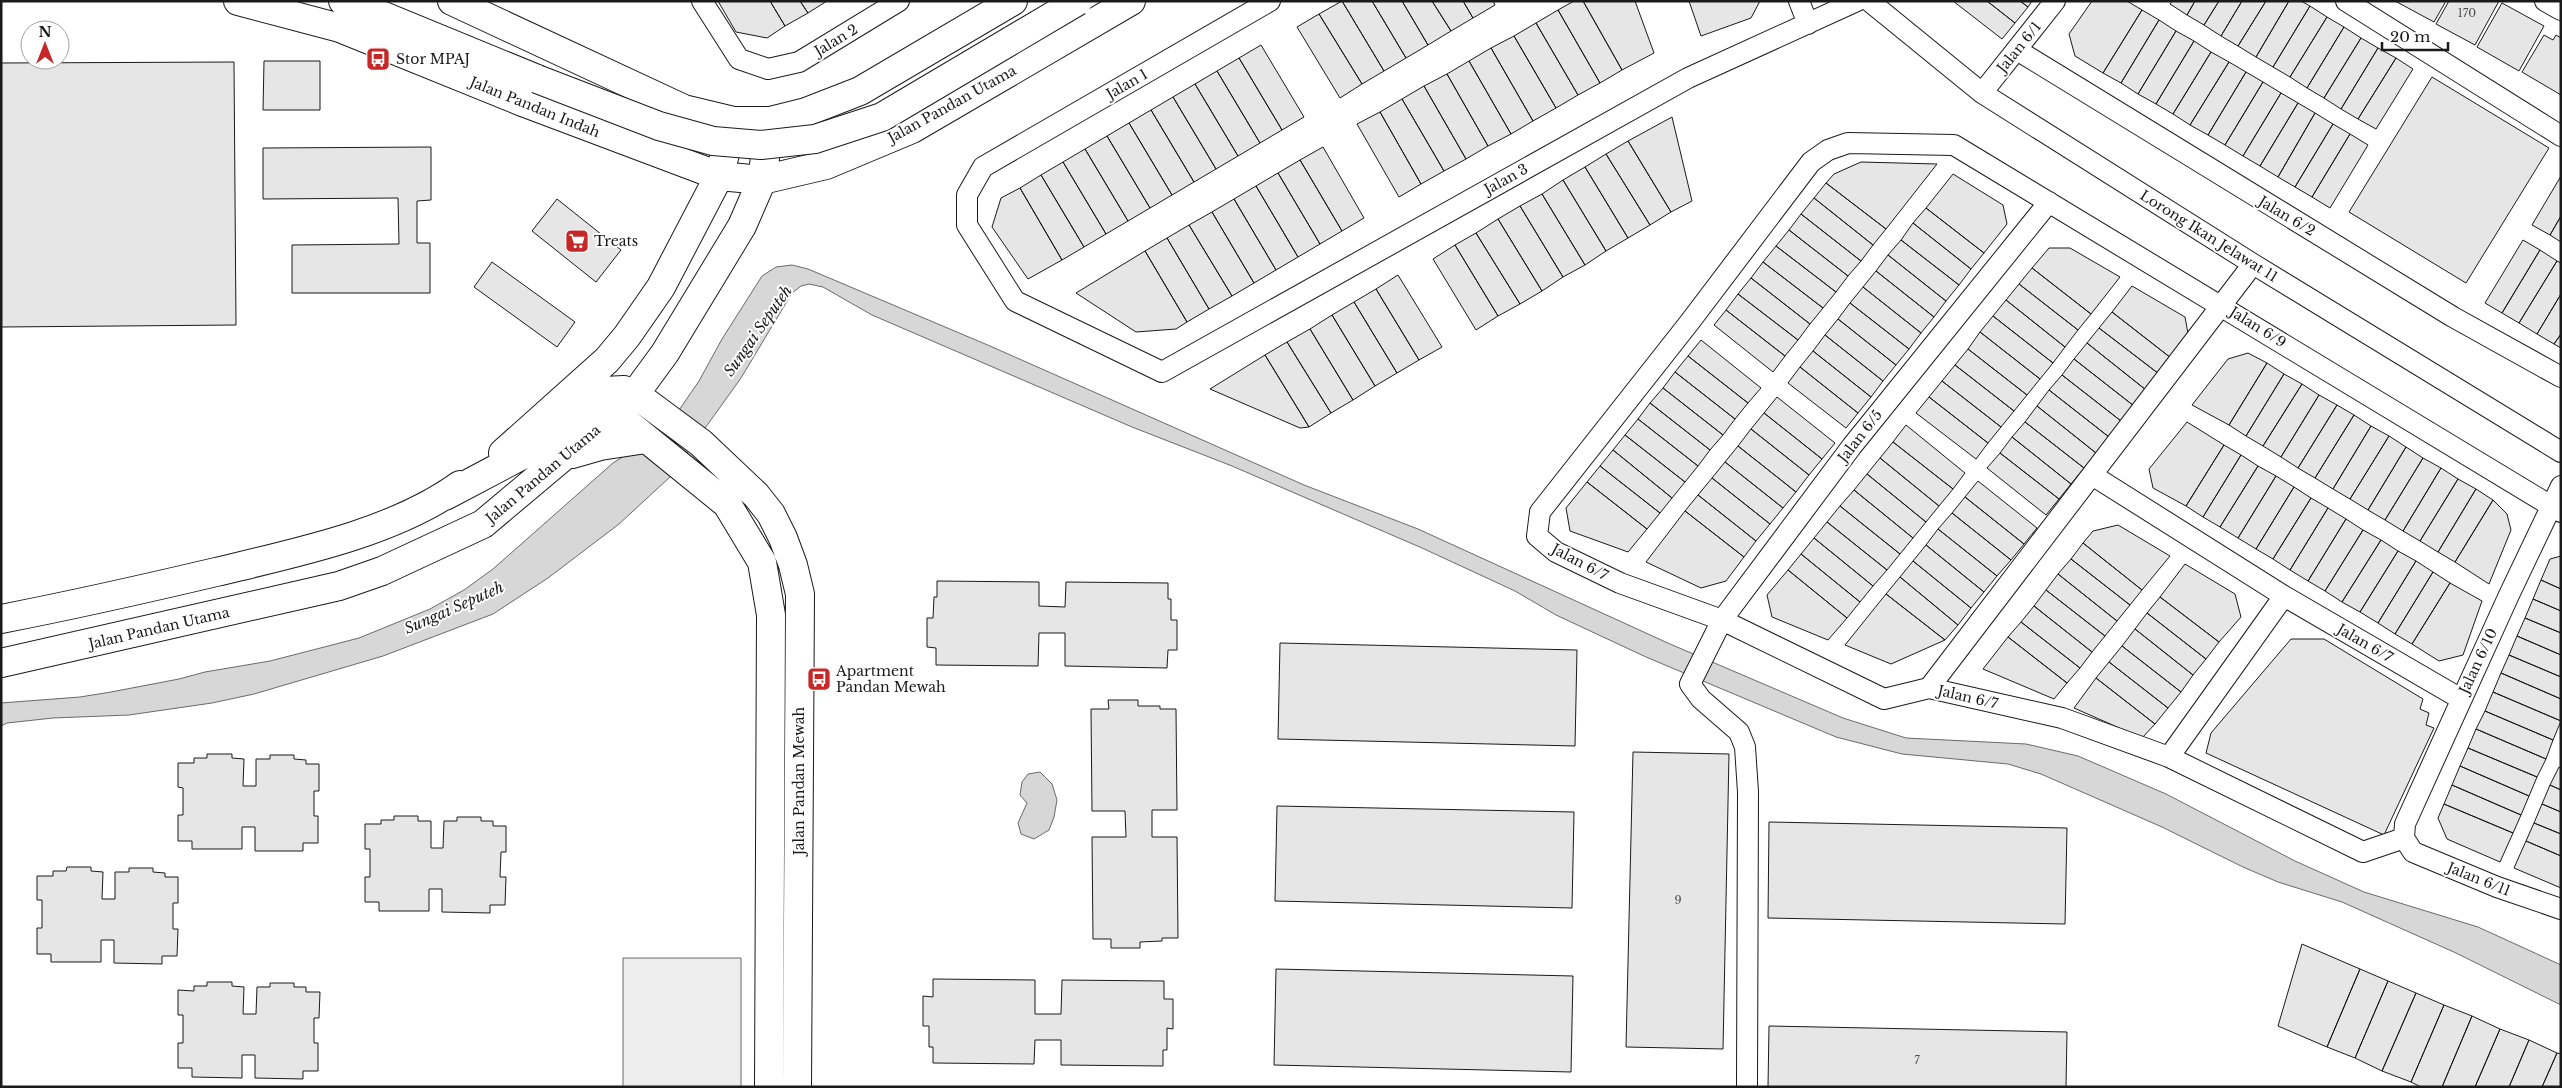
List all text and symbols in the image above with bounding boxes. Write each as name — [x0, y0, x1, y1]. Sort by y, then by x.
house number: 170 — [2458, 6, 2476, 20]
street label: Jalan 6/1 — [1992, 18, 2045, 78]
north arrow — [20, 20, 70, 70]
street label: Jalan 2 — [809, 20, 861, 61]
scale bar — [2382, 20, 2448, 52]
text: N — [38, 23, 52, 41]
text: 20 m — [2390, 27, 2430, 46]
bus stop icon: Stor MPAJ — [365, 46, 391, 72]
place label: Stor MPAJ — [396, 50, 470, 68]
street label: Jalan Pandan Utama — [883, 61, 1020, 148]
street label: Jalan 1 — [1101, 65, 1151, 104]
street label: Jalan Pandan Indah — [465, 72, 603, 141]
street label: Jalan 3 — [1479, 160, 1531, 199]
street label: Lorong Ikan Jelawat 11 — [2137, 186, 2281, 286]
street label: Jalan 6/2 — [2254, 191, 2319, 240]
supermarket icon: Treats — [564, 228, 590, 254]
place label: Treats — [594, 232, 638, 250]
water label: Sungai Seputeh — [719, 281, 796, 380]
street label: Jalan 6/9 — [2225, 302, 2290, 351]
street label: Jalan 6/5 — [1833, 406, 1886, 468]
street label: Jalan Pandan Utama — [481, 421, 604, 528]
street label: Jalan 6/7 — [1547, 539, 1612, 585]
water label: Sungai Seputeh — [401, 577, 507, 638]
street label: Jalan Pandan Utama — [85, 603, 231, 653]
street label: Jalan 6/7 — [2332, 619, 2397, 667]
street label: Jalan 6/10 — [2454, 625, 2501, 699]
place label: Apartment Pandan Mewah — [835, 662, 946, 696]
bus stop icon: Apartment Pandan Mewah — [806, 666, 832, 692]
street label: Jalan 6/7 — [1934, 681, 2001, 713]
street label: Jalan Pandan Mewah — [790, 706, 808, 857]
street label: Jalan 6/11 — [2443, 857, 2513, 900]
house number: 9 — [1674, 893, 1682, 907]
house number: 7 — [1914, 1053, 1920, 1067]

